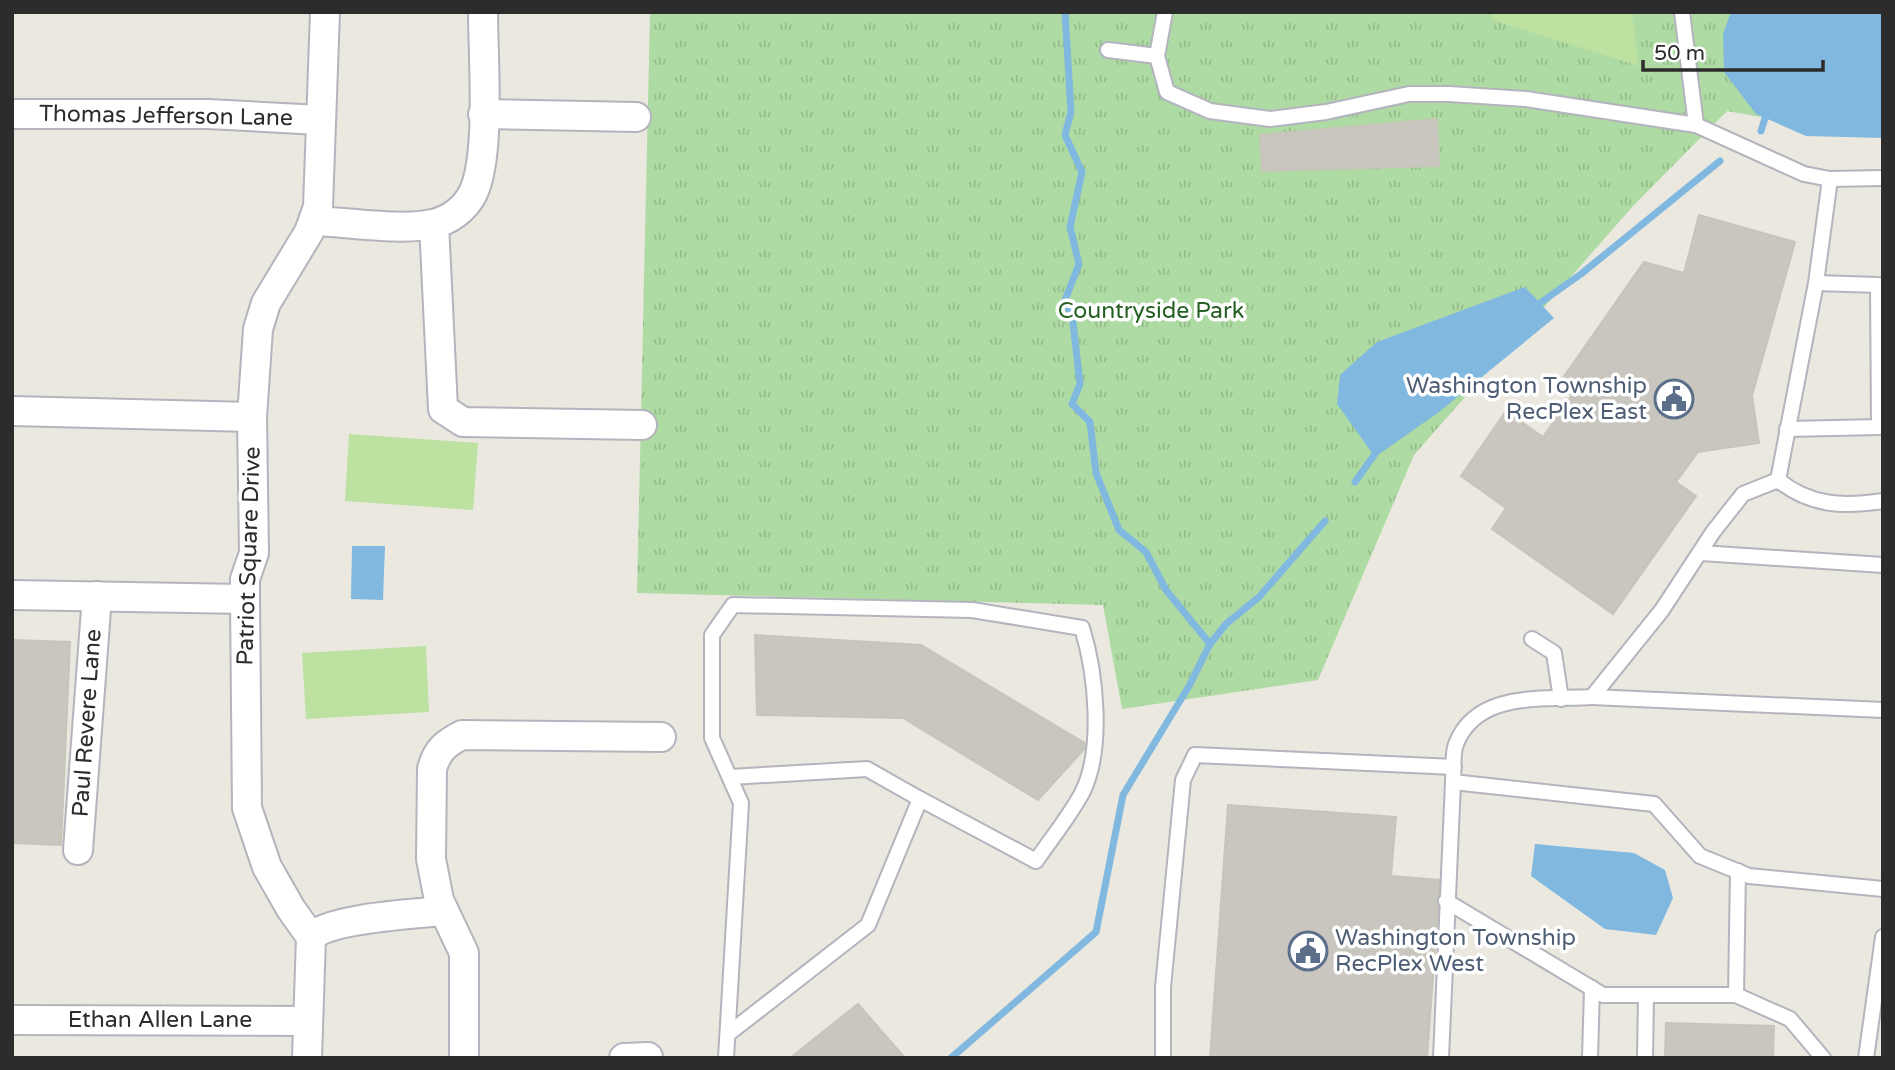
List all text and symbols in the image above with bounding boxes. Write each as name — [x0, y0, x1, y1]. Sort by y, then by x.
scale bar — [1643, 28, 1823, 72]
text: 50 m — [1654, 41, 1705, 66]
street label: Thomas Jefferson Lane — [39, 100, 293, 132]
park label: Countryside Park — [1058, 297, 1244, 325]
place label: Washington Township RecPlex East — [1406, 372, 1647, 426]
public building icon: Washington Township RecPlex East — [1653, 378, 1695, 420]
street label: Patriot Square Drive — [231, 446, 267, 666]
street label: Paul Revere Lane — [66, 628, 108, 818]
place label: Washington Township RecPlex West — [1335, 924, 1576, 978]
public building icon: Washington Township RecPlex West — [1287, 930, 1329, 972]
street label: Ethan Allen Lane — [68, 1006, 252, 1034]

